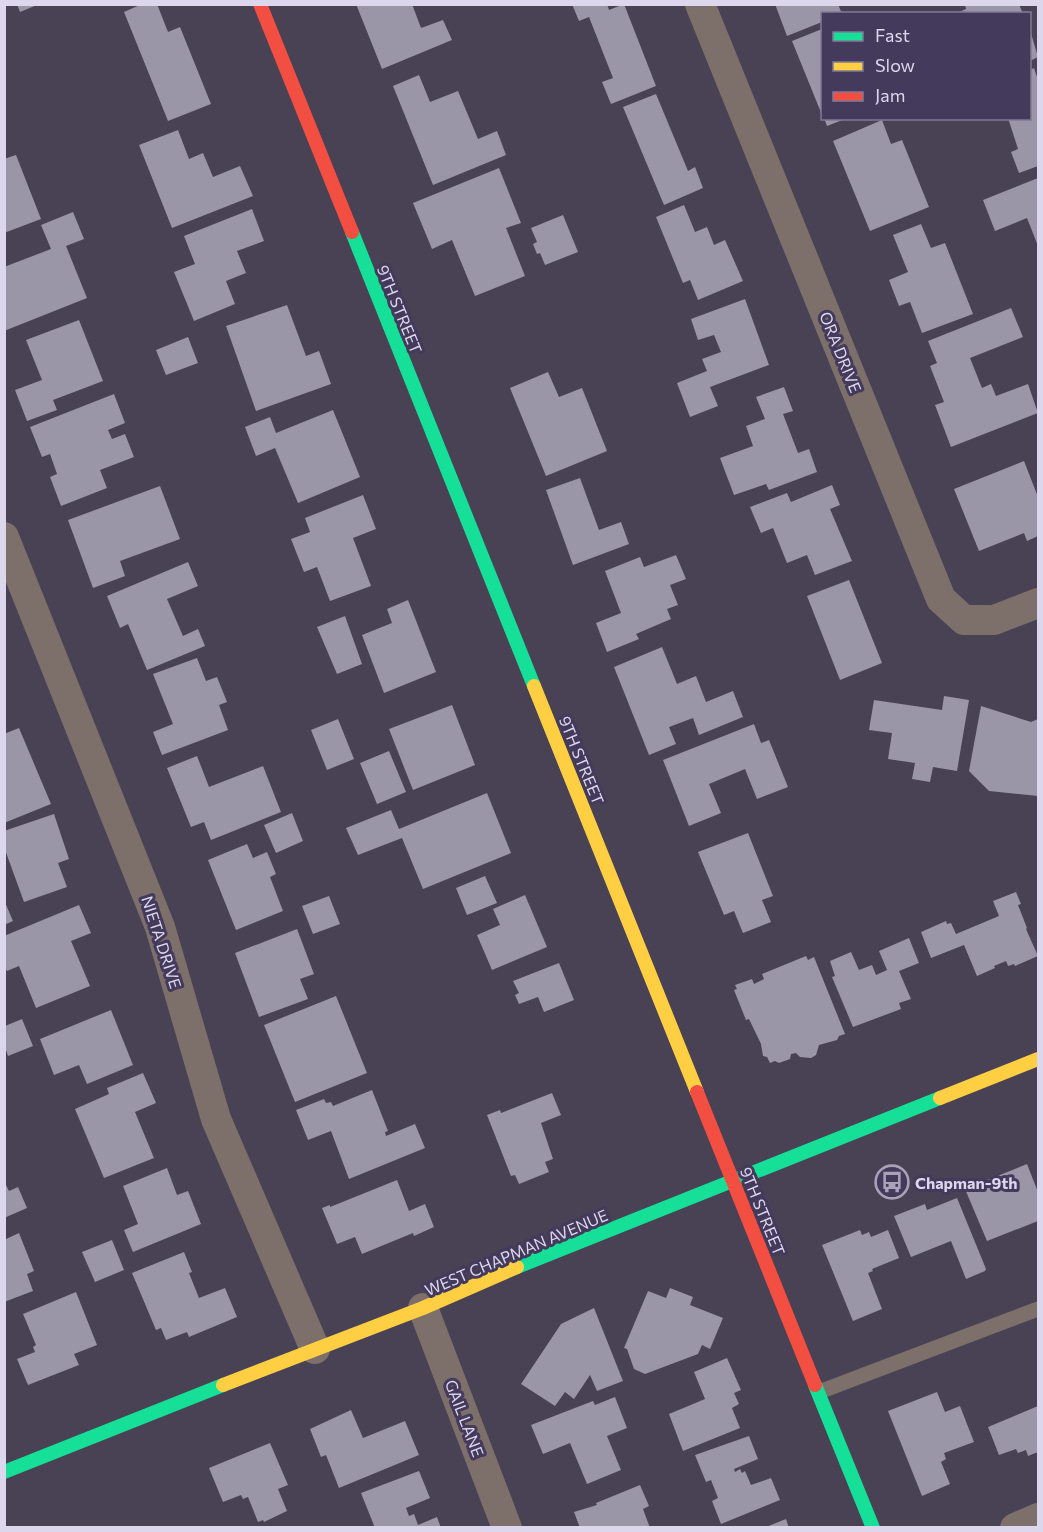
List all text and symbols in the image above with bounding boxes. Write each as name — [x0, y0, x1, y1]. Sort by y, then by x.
legend — [821, 12, 1031, 120]
text: Fast — [875, 24, 910, 46]
text: Slow — [875, 54, 915, 76]
text: Jam — [875, 84, 905, 106]
street label: 9TH STREET — [374, 262, 426, 356]
street label: ORA DRIVE — [816, 309, 866, 395]
street label: 9TH STREET — [556, 713, 608, 807]
street label: NIETA DRIVE — [138, 893, 186, 991]
street label: 9TH STREET — [737, 1164, 789, 1258]
bus stop icon: Chapman-9th — [874, 1164, 910, 1200]
place label: Chapman-9th — [915, 1173, 1017, 1192]
street label: WEST CHAPMAN AVENUE — [422, 1205, 610, 1299]
street label: GAIL LANE — [442, 1377, 488, 1459]

